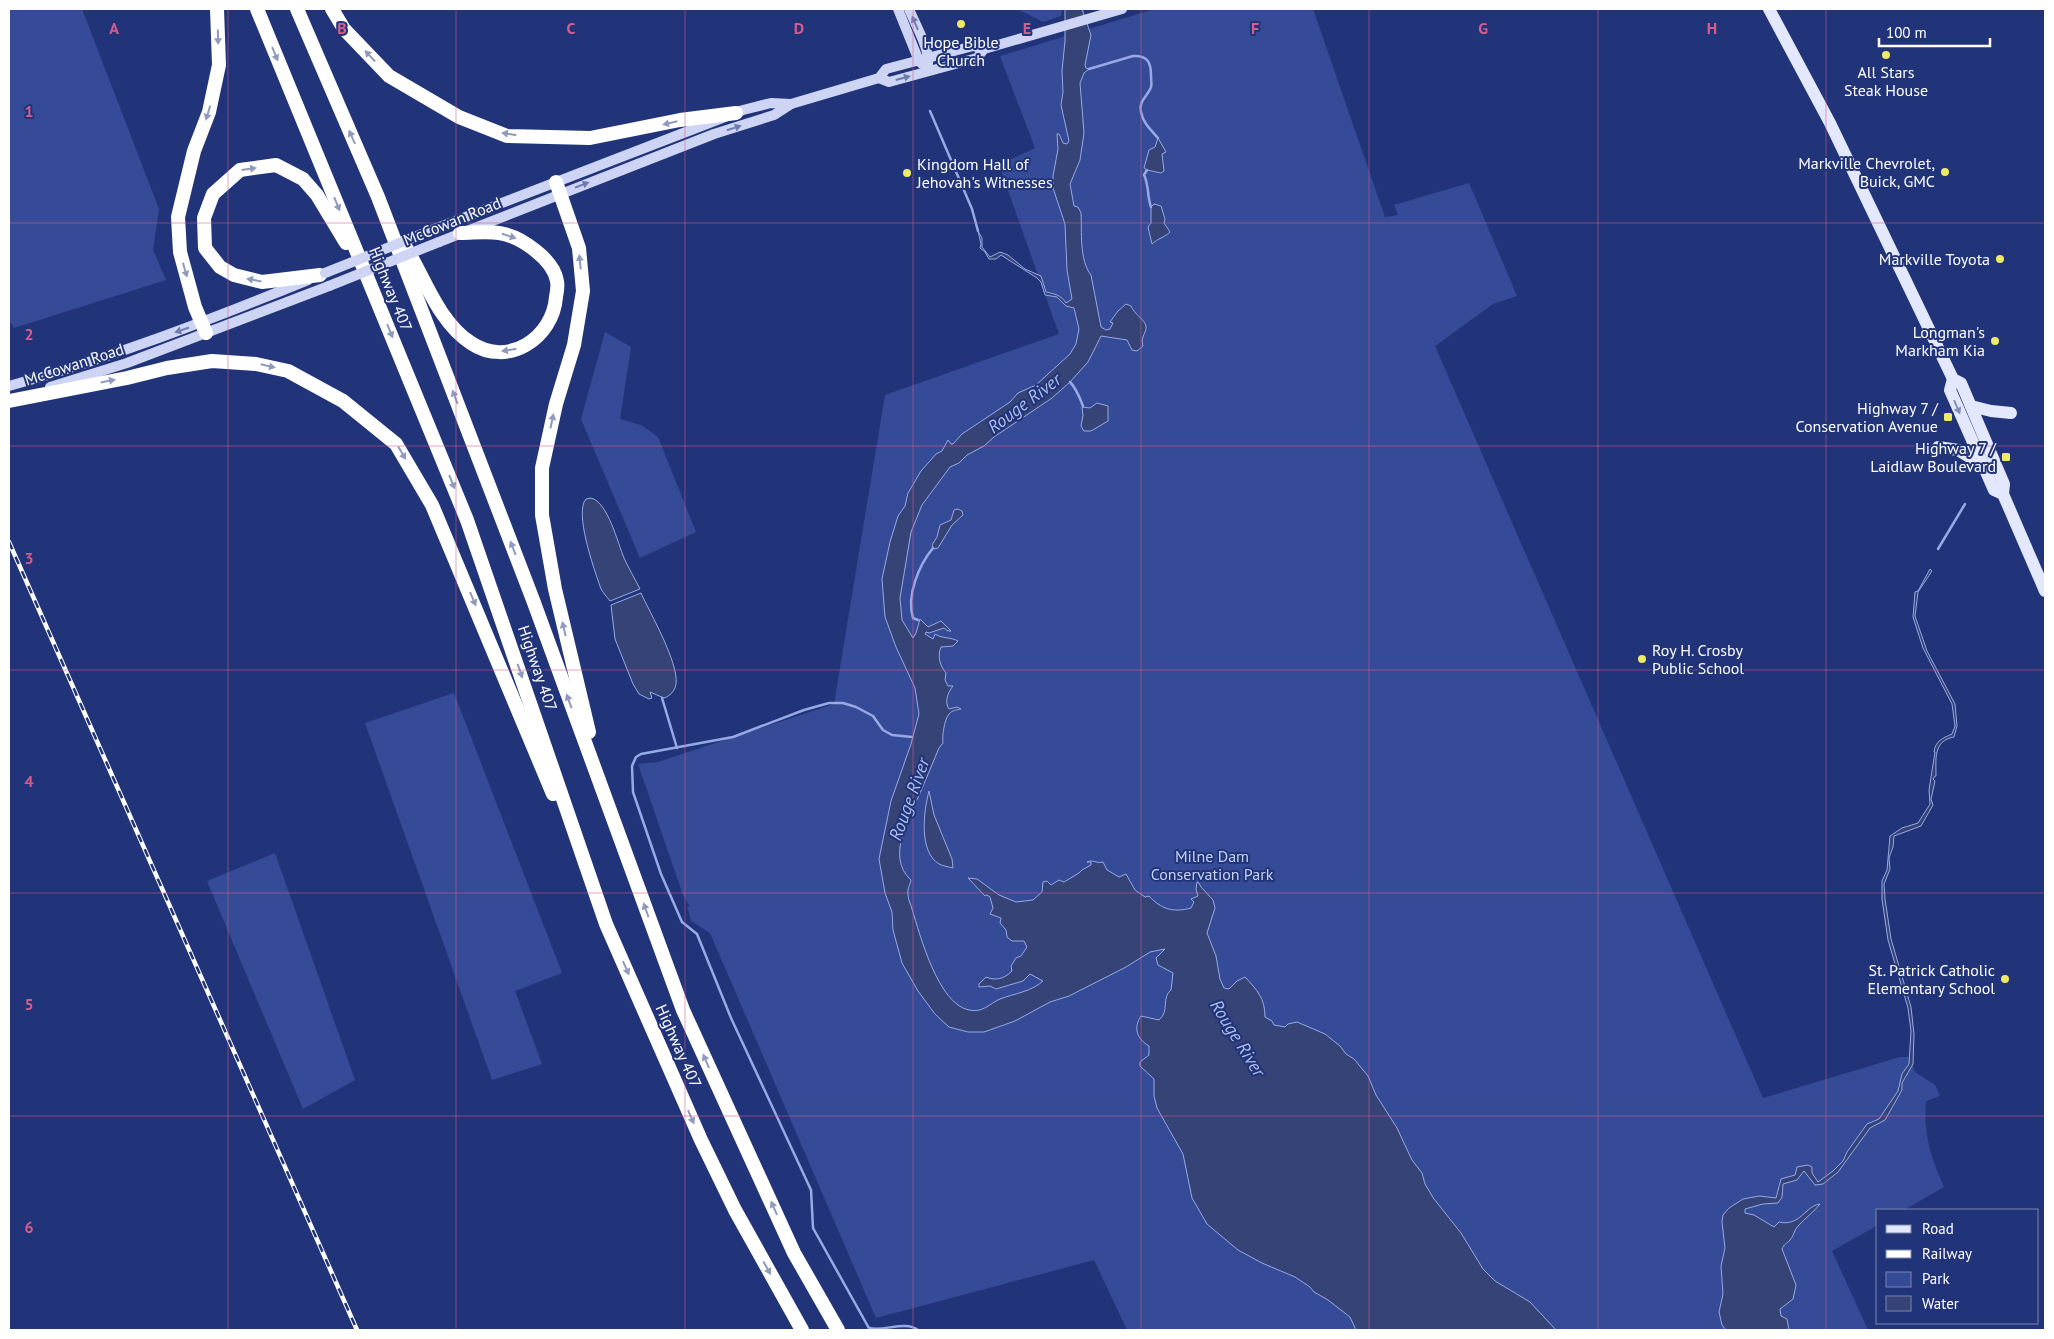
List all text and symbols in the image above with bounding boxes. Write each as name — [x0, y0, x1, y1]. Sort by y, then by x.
scale bar — [1879, 15, 1990, 47]
one-way arrow — [910, 16, 918, 30]
text: A — [109, 18, 119, 38]
text: B — [337, 18, 347, 38]
text: C — [567, 18, 576, 38]
text: D — [794, 18, 804, 38]
marker: Hope Bible Church — [955, 18, 967, 30]
text: E — [1023, 18, 1031, 38]
text: F — [1251, 18, 1259, 38]
text: G — [1478, 18, 1488, 38]
text: H — [1707, 18, 1717, 38]
text: 100 m — [1886, 23, 1927, 42]
one-way arrow — [214, 29, 222, 45]
place label: Hope Bible Church — [923, 32, 999, 70]
one-way arrow — [272, 47, 280, 61]
marker: All Stars Steak House — [1880, 49, 1892, 61]
one-way arrow — [364, 50, 376, 62]
place label: All Stars Steak House — [1844, 62, 1928, 100]
one-way arrow — [896, 74, 911, 82]
text: 1 — [24, 101, 34, 121]
one-way arrow — [204, 106, 212, 121]
one-way arrow — [662, 119, 678, 127]
one-way arrow — [726, 123, 741, 131]
one-way arrow — [348, 130, 356, 144]
one-way arrow — [501, 130, 517, 138]
place label: Markville Chevrolet, Buick, GMC — [1798, 153, 1935, 191]
place label: Kingdom Hall of Jehovah's Witnesses — [916, 154, 1053, 192]
one-way arrow — [241, 164, 257, 172]
marker: Markville Chevrolet, Buick, GMC — [1939, 166, 1951, 178]
marker: Kingdom Hall of Jehovah's Witnesses — [901, 167, 913, 179]
one-way arrow — [575, 181, 590, 189]
street label: McCowan Road — [400, 192, 504, 250]
one-way arrow — [334, 197, 342, 211]
one-way arrow — [501, 233, 516, 241]
street label: Highway 407 — [365, 244, 417, 334]
place label: Markville Toyota — [1879, 249, 1990, 269]
marker: Markville Toyota — [1994, 253, 2006, 265]
one-way arrow — [576, 254, 584, 270]
one-way arrow — [181, 263, 189, 278]
one-way arrow — [247, 276, 262, 284]
place label: Longman's Markham Kia — [1895, 322, 1985, 360]
text: 2 — [24, 324, 34, 344]
one-way arrow — [386, 324, 394, 338]
one-way arrow — [174, 326, 189, 334]
marker: Longman's Markham Kia — [1989, 335, 2001, 347]
street label: McCowan Road — [22, 339, 126, 389]
one-way arrow — [501, 346, 517, 354]
one-way arrow — [261, 362, 276, 370]
water label: Rouge River — [983, 367, 1066, 438]
one-way arrow — [100, 377, 116, 385]
one-way arrow — [451, 389, 458, 404]
place label: Highway 7 / Conservation Avenue — [1795, 398, 1939, 436]
one-way arrow — [1953, 400, 1961, 414]
marker: Highway 7 / Conservation Avenue — [1942, 411, 1954, 423]
one-way arrow — [549, 412, 557, 428]
place label: Highway 7 / Laidlaw Boulevard — [1870, 438, 1997, 476]
one-way arrow — [397, 447, 406, 460]
marker: Highway 7 / Laidlaw Boulevard — [2000, 451, 2012, 463]
one-way arrow — [448, 475, 456, 489]
one-way arrow — [509, 541, 516, 556]
text: 3 — [24, 548, 34, 568]
one-way arrow — [469, 592, 477, 606]
street label: Highway 407 — [514, 622, 562, 714]
one-way arrow — [560, 622, 568, 637]
place label: Roy H. Crosby Public School — [1652, 640, 1744, 678]
marker: Roy H. Crosby Public School — [1636, 653, 1648, 665]
one-way arrow — [517, 663, 524, 678]
one-way arrow — [565, 693, 573, 708]
water label: Rouge River — [883, 753, 935, 844]
text: 4 — [24, 771, 34, 791]
park label: Milne Dam Conservation Park — [1151, 846, 1274, 884]
one-way arrow — [642, 902, 649, 917]
place label: St. Patrick Catholic Elementary School — [1868, 960, 1995, 998]
one-way arrow — [623, 961, 631, 975]
marker: St. Patrick Catholic Elementary School — [1999, 973, 2011, 985]
text: 5 — [24, 994, 34, 1014]
water label: Rouge River — [1205, 995, 1271, 1082]
street label: Highway 407 — [652, 1001, 706, 1091]
one-way arrow — [702, 1054, 710, 1068]
one-way arrow — [688, 1110, 696, 1124]
one-way arrow — [769, 1201, 778, 1216]
legend — [1876, 1209, 2039, 1324]
text: 6 — [24, 1217, 34, 1237]
text: Road — [1922, 1219, 1954, 1238]
text: Railway — [1922, 1244, 1972, 1263]
one-way arrow — [763, 1260, 771, 1275]
text: Park — [1922, 1269, 1950, 1288]
text: Water — [1922, 1294, 1959, 1313]

